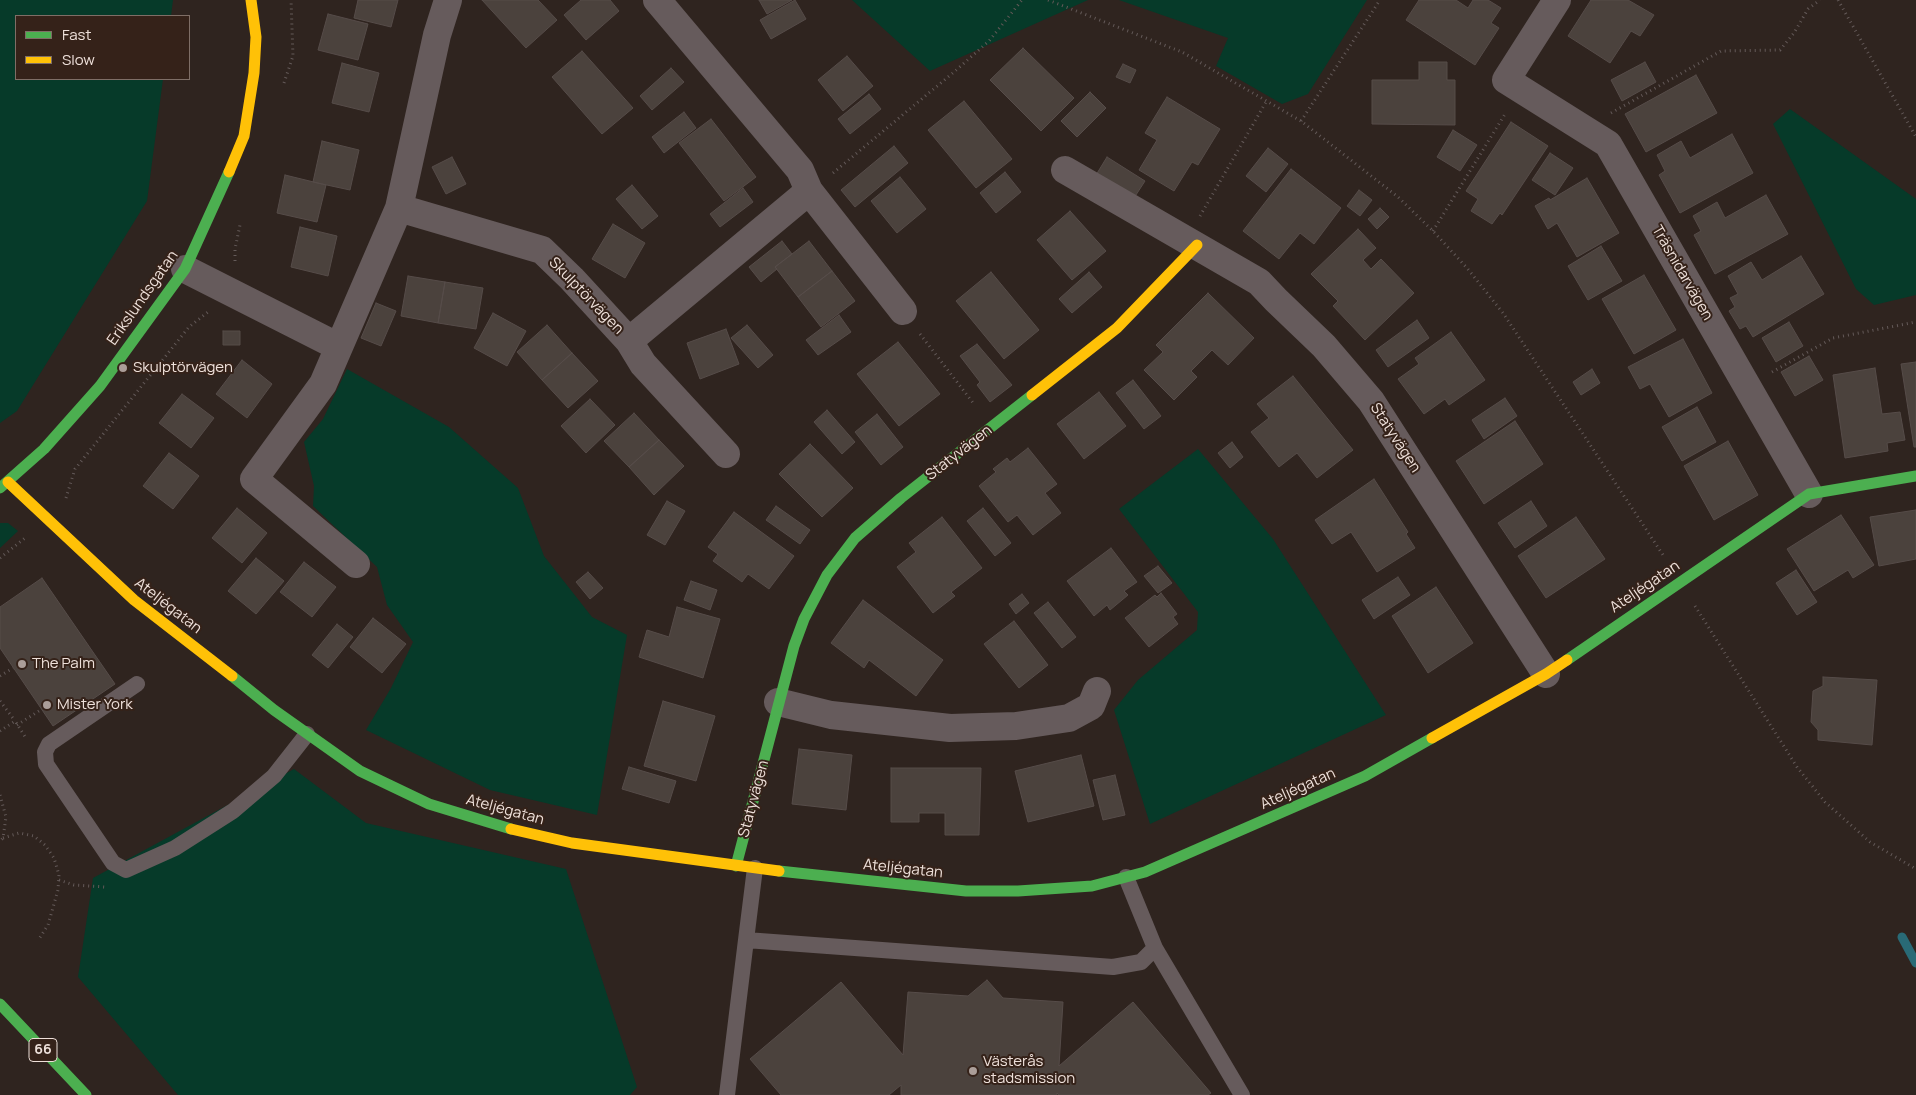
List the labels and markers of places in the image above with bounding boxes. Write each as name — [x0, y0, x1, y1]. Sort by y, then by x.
place label: Skulptörvägen — [133, 359, 233, 377]
marker: Skulptörvägen — [117, 362, 129, 374]
place label: The Palm — [32, 655, 95, 673]
marker: The Palm — [16, 658, 28, 670]
place label: Mister York — [57, 696, 133, 714]
marker: Mister York — [41, 699, 53, 711]
place label: Västerås stadsmission — [983, 1053, 1075, 1088]
marker: Västerås stadsmission — [967, 1065, 979, 1077]

